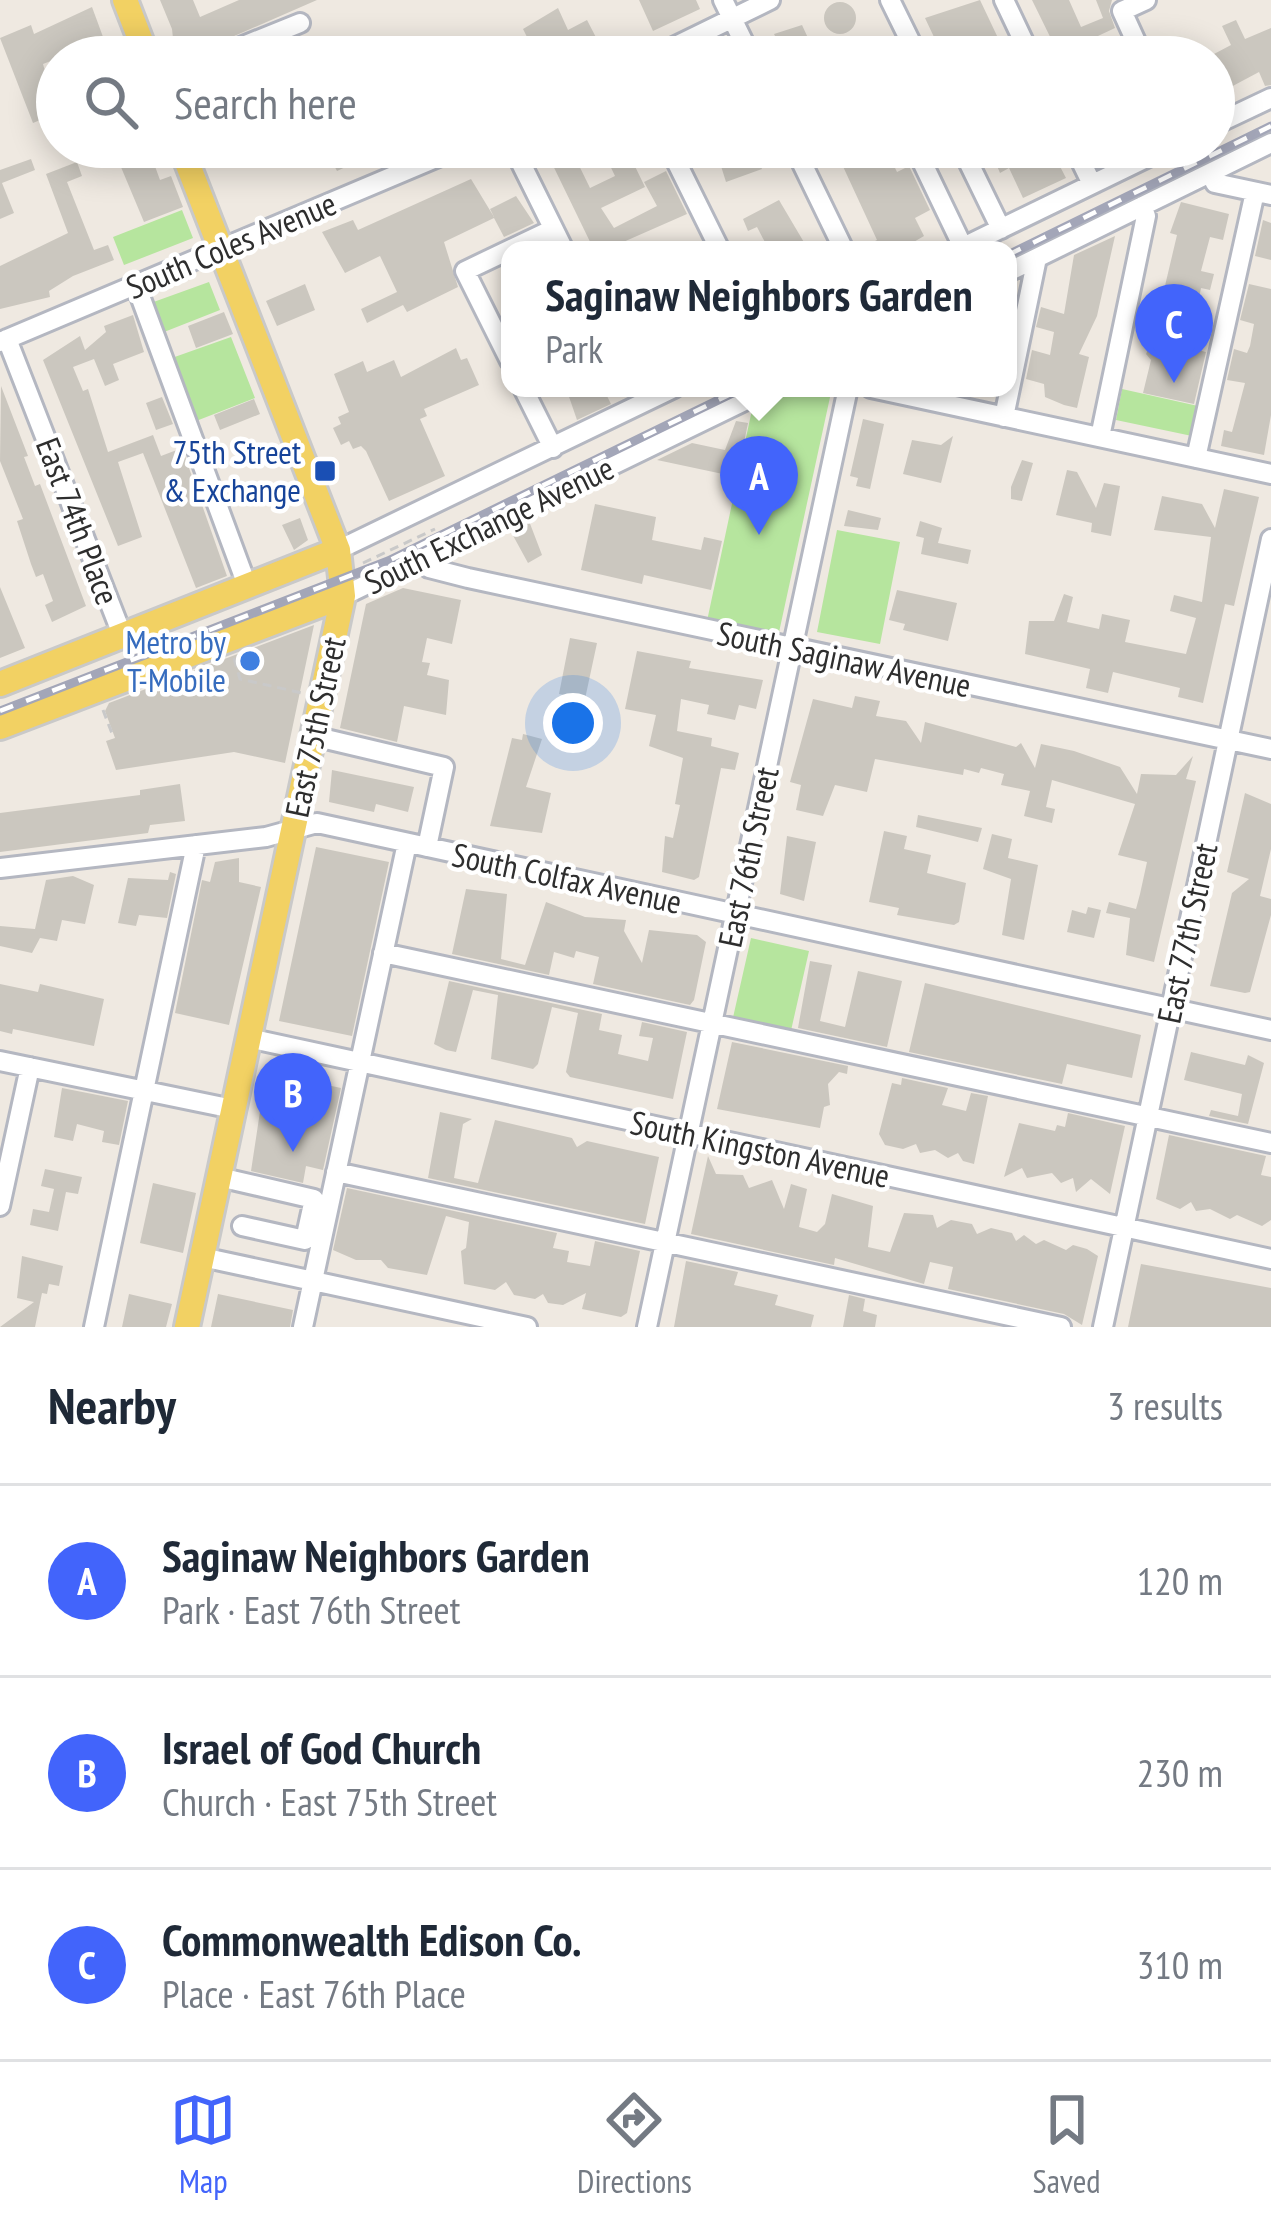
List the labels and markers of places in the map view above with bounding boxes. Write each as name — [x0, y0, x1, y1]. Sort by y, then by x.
pin: C — [1135, 284, 1213, 383]
place label: 75th Street & Exchange — [163, 430, 301, 511]
pin: A — [720, 436, 798, 535]
marker: 75th Street & Exchange — [312, 458, 338, 484]
place label: Metro by T-Mobile — [126, 620, 227, 701]
marker: Metro by T-Mobile — [237, 648, 263, 674]
pin: B — [254, 1053, 332, 1152]

